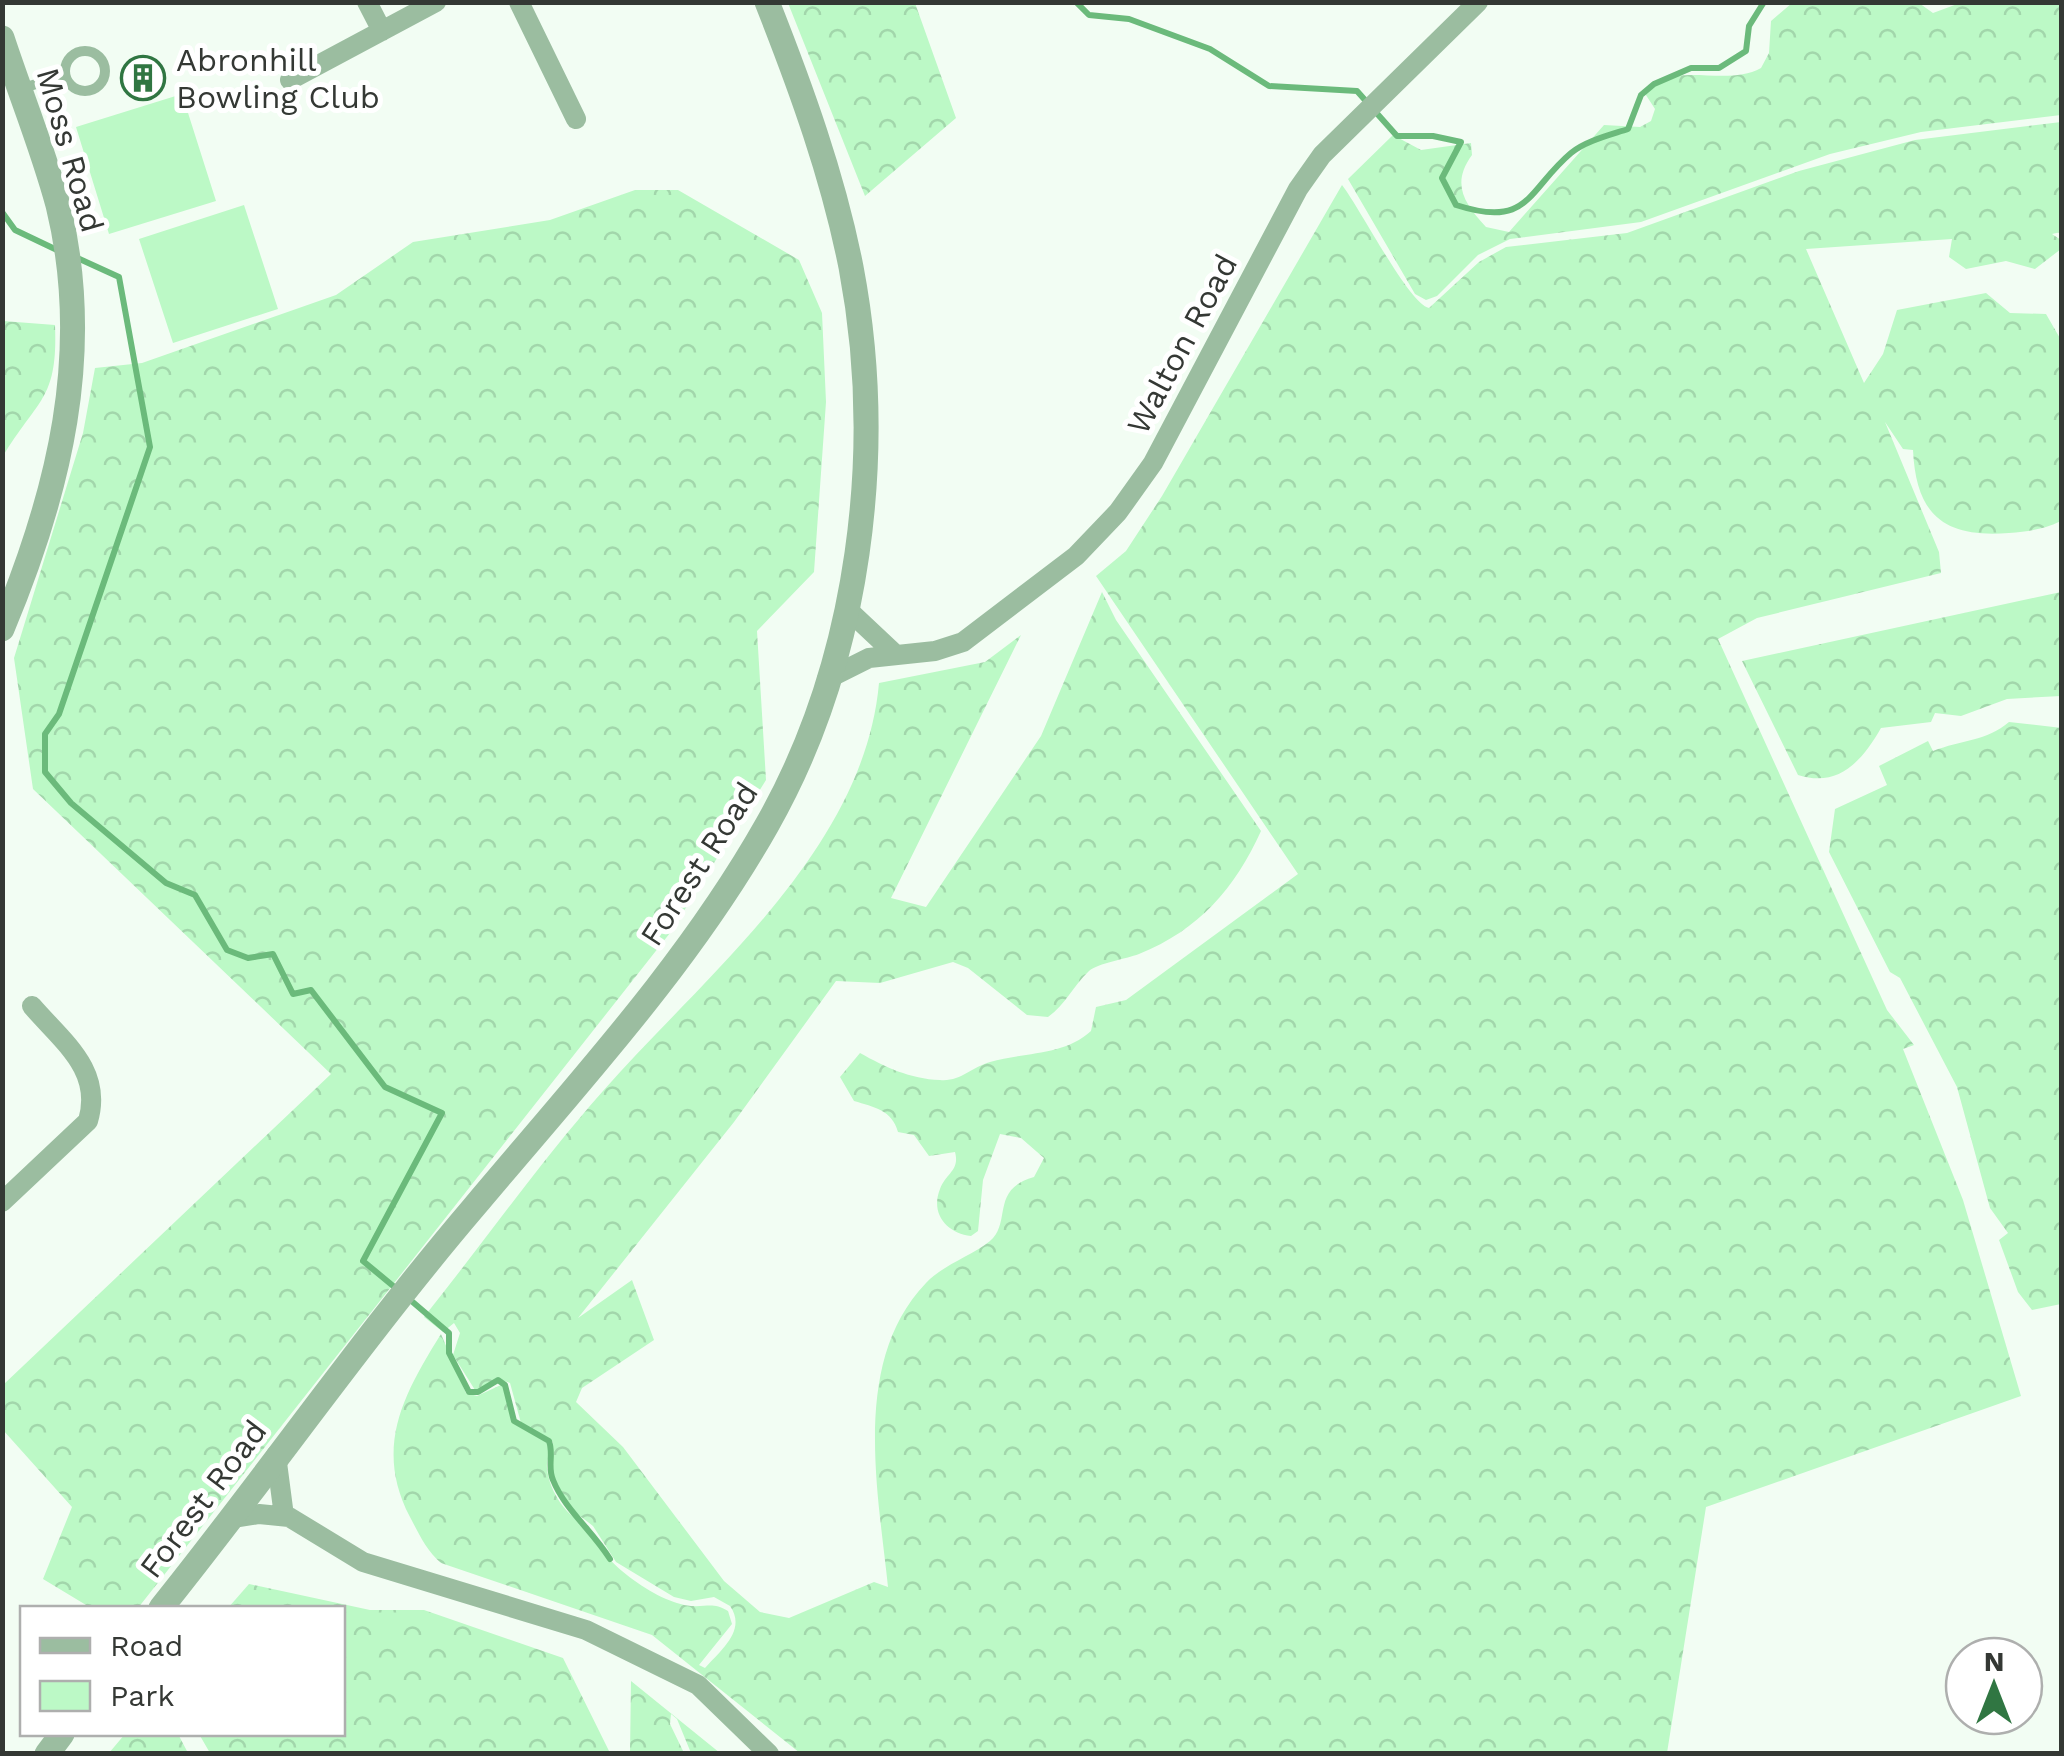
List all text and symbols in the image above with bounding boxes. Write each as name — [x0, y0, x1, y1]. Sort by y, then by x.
place label: Abronhill Bowling Club — [176, 41, 380, 116]
building icon: Abronhill Bowling Club — [120, 55, 166, 101]
street label: Moss Road — [28, 64, 112, 236]
street label: Walton Road — [1119, 248, 1245, 440]
street label: Forest Road — [632, 775, 766, 953]
street label: Forest Road — [131, 1413, 275, 1585]
legend — [20, 1606, 345, 1736]
text: Road — [110, 1628, 183, 1663]
north arrow — [1944, 1636, 2044, 1736]
text: N — [1984, 1645, 2004, 1678]
text: Park — [110, 1678, 175, 1713]

